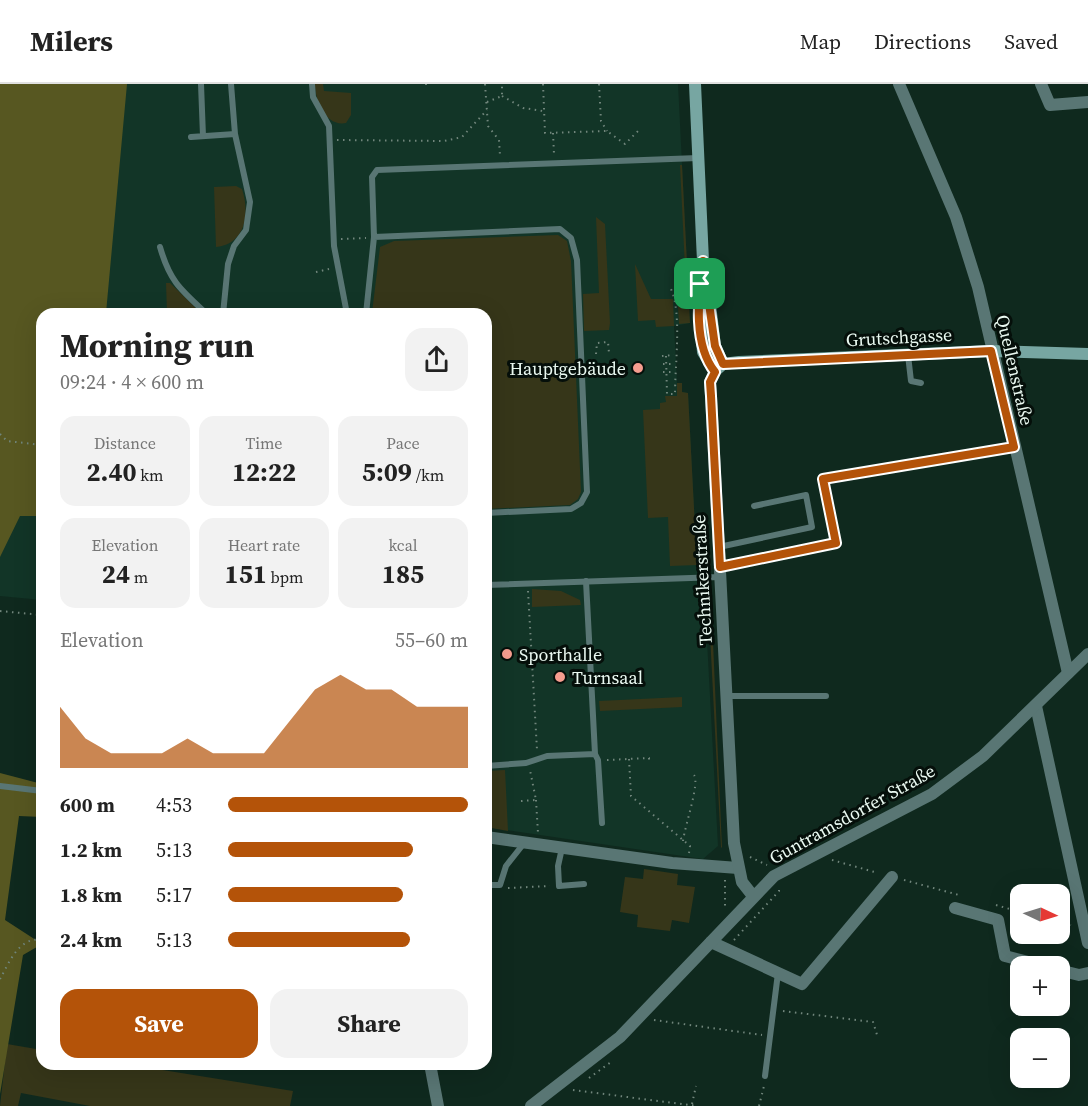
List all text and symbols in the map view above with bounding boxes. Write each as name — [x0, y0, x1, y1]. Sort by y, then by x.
text: Milers — [30, 22, 113, 60]
text: Map — [800, 27, 841, 56]
text: Directions — [874, 27, 971, 56]
text: Saved — [1004, 27, 1058, 56]
pin — [674, 258, 725, 309]
icon: arrive — [683, 267, 716, 300]
street label: Quellenstraße — [990, 312, 1040, 428]
street label: Grutschgasse — [845, 322, 953, 352]
text: Morning run — [60, 323, 254, 368]
button: share — [405, 328, 468, 391]
place label: Hauptgebäude — [509, 356, 626, 381]
marker: Hauptgebäude — [631, 361, 645, 375]
text: 09:24 · 4 × 600 m — [60, 368, 204, 396]
text: Distance — [94, 432, 156, 454]
text: Time — [245, 432, 283, 454]
text: Pace — [386, 432, 420, 454]
text: 2.40 — [87, 454, 137, 490]
text: 12:22 — [232, 454, 296, 490]
text: 5:09 — [362, 454, 412, 490]
text: km — [137, 464, 163, 486]
text: /km — [412, 464, 444, 486]
street label: Technikerstraße — [686, 514, 718, 646]
text: Elevation — [92, 534, 158, 556]
text: Heart rate — [228, 534, 300, 556]
text: kcal — [388, 534, 418, 556]
text: 24 — [102, 556, 130, 592]
text: 151 — [225, 556, 267, 592]
text: 185 — [382, 556, 424, 592]
text: m — [130, 566, 148, 588]
text: bpm — [267, 566, 303, 588]
text: Elevation — [60, 626, 144, 654]
text: 55–60 m — [395, 626, 468, 654]
place label: Sporthalle — [519, 642, 602, 667]
marker: Sporthalle — [500, 647, 514, 661]
place label: Turnsaal — [572, 665, 643, 690]
marker: Turnsaal — [553, 670, 567, 684]
street label: Guntramsdorfer Straße — [765, 758, 939, 870]
text: 600 m — [60, 791, 115, 819]
text: 4:53 — [156, 791, 192, 819]
text: 1.2 km — [60, 836, 122, 864]
text: 5:13 — [156, 836, 192, 864]
text: 1.8 km — [60, 881, 122, 909]
text: 5:17 — [156, 881, 192, 909]
north arrow — [1010, 884, 1070, 944]
map controls — [1010, 884, 1070, 1088]
text: 2.4 km — [60, 926, 122, 954]
text: 5:13 — [156, 926, 192, 954]
button: + — [1010, 956, 1070, 1016]
button: Save — [60, 989, 258, 1058]
button: Share — [270, 989, 468, 1058]
button: − — [1010, 1028, 1070, 1088]

